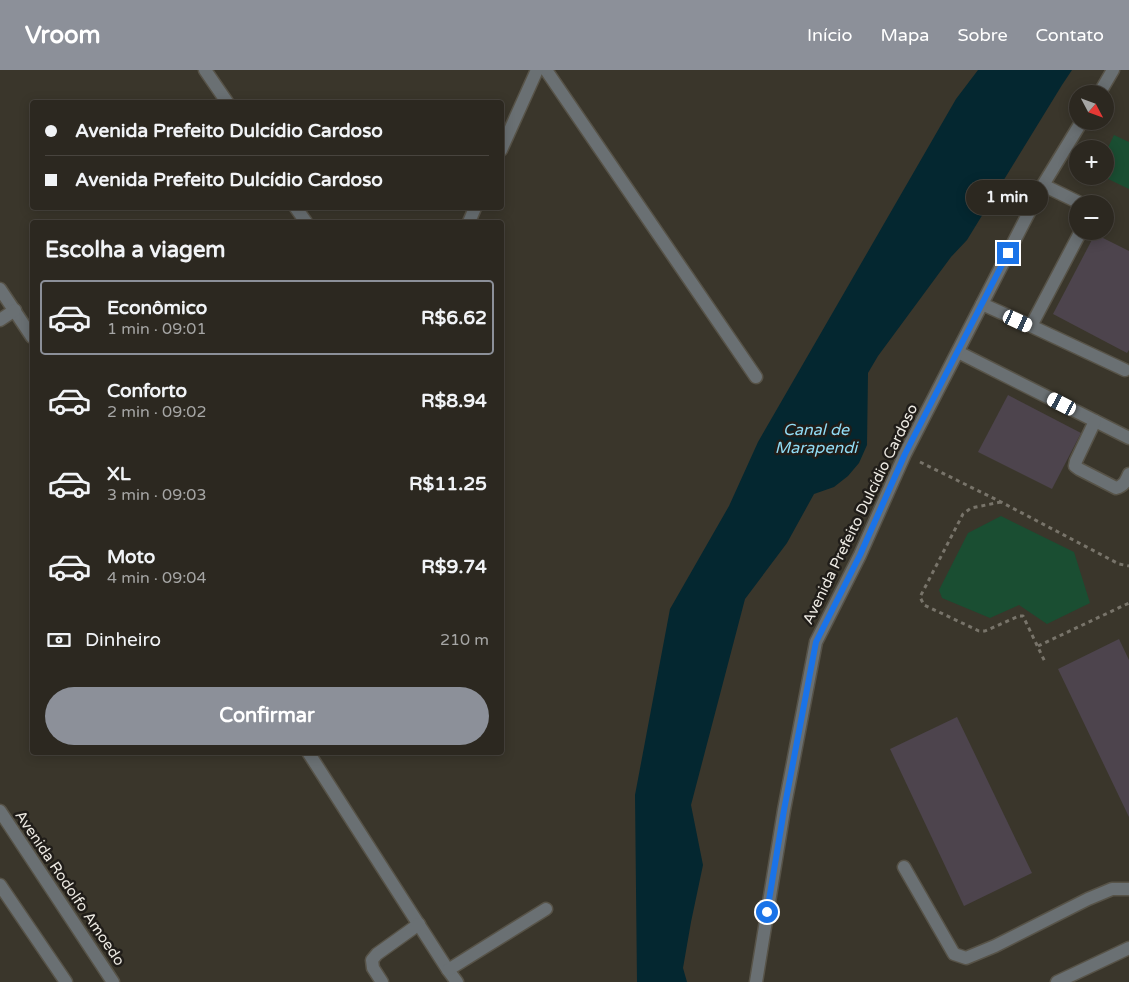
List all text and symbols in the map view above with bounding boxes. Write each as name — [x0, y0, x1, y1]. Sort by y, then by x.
text: Vroom — [25, 21, 101, 50]
text: Início — [807, 24, 852, 46]
text: Mapa — [880, 24, 929, 46]
text: Sobre — [957, 24, 1008, 46]
text: Contato — [1036, 24, 1104, 46]
north arrow — [1069, 85, 1114, 130]
map controls — [1069, 85, 1114, 240]
text: Avenida Prefeito Dulcídio Cardoso — [75, 120, 383, 142]
button: + — [1069, 140, 1114, 185]
text: Avenida Prefeito Dulcídio Cardoso — [75, 169, 383, 191]
callout: 1 min — [967, 180, 1049, 216]
text: 1 min — [986, 187, 1028, 207]
button: − — [1069, 195, 1114, 240]
text: Escolha a viagem — [45, 237, 226, 263]
route end — [997, 242, 1019, 264]
icon: car — [47, 295, 92, 340]
text: Econômico — [107, 297, 207, 319]
text: R$6.62 — [421, 307, 487, 329]
car — [1001, 308, 1034, 334]
text: 1 min · 09:01 — [107, 319, 206, 339]
icon: car — [47, 378, 92, 423]
text: Conforto — [107, 380, 187, 402]
text: R$8.94 — [421, 390, 487, 412]
car — [1045, 391, 1078, 417]
street label: Avenida Prefeito Dulcídio Cardoso — [799, 401, 921, 627]
text: 2 min · 09:02 — [107, 402, 206, 422]
water label: Canal de Marapendi — [775, 420, 859, 458]
icon: car — [47, 461, 92, 506]
text: XL — [107, 463, 131, 485]
text: R$11.25 — [409, 473, 487, 495]
text: 3 min · 09:03 — [107, 485, 206, 505]
icon: car — [47, 544, 92, 589]
text: Moto — [107, 546, 155, 568]
text: R$9.74 — [421, 556, 487, 578]
text: 4 min · 09:04 — [107, 568, 206, 588]
icon: cash — [45, 626, 73, 654]
text: Dinheiro — [85, 629, 161, 651]
text: 210 m — [440, 630, 489, 650]
button: Confirmar — [45, 687, 489, 745]
street label: Avenida Rodolfo Amoedo — [11, 807, 129, 969]
route start — [756, 901, 778, 923]

